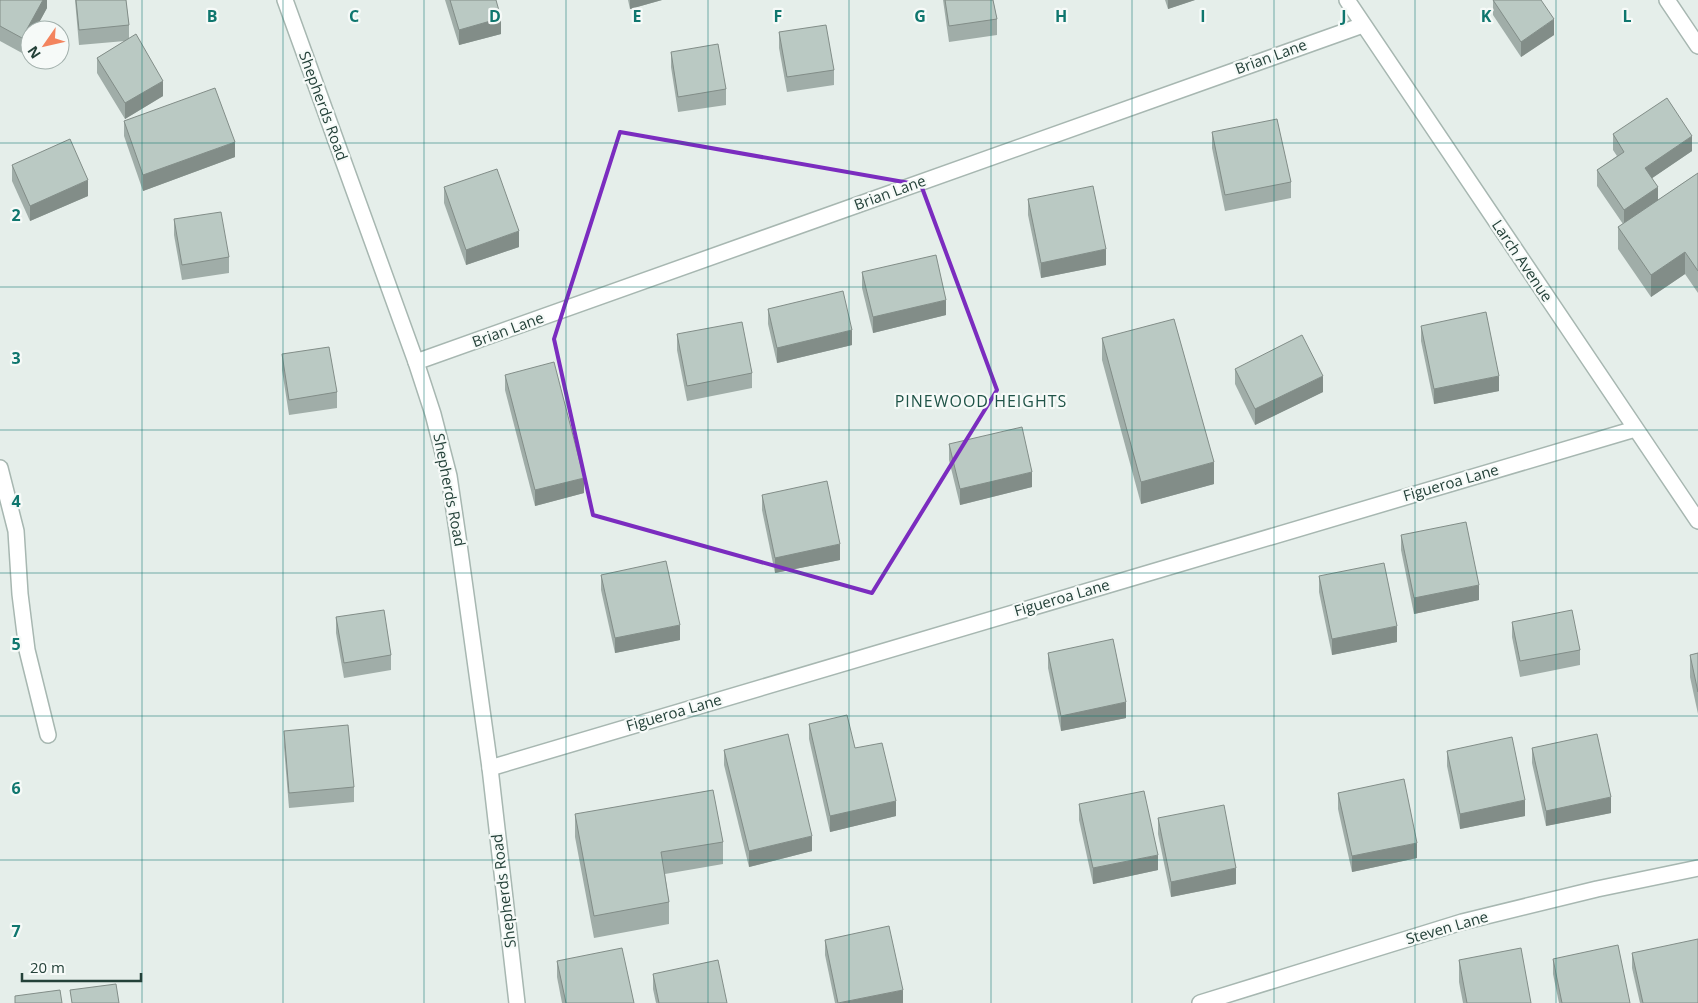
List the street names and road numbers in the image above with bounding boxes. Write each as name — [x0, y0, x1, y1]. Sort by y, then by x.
street label: Brian Lane — [1232, 34, 1309, 78]
street label: Shepherds Road — [295, 48, 353, 163]
street label: Brian Lane — [851, 170, 928, 214]
street label: Larch Avenue — [1488, 216, 1558, 305]
street label: Brian Lane — [469, 307, 546, 351]
street label: Shepherds Road — [429, 432, 471, 548]
street label: Figueroa Lane — [1401, 459, 1501, 505]
street label: Figueroa Lane — [1012, 574, 1112, 620]
street label: Figueroa Lane — [624, 689, 724, 735]
street label: Shepherds Road — [486, 833, 520, 949]
street label: Steven Lane — [1403, 906, 1490, 948]

